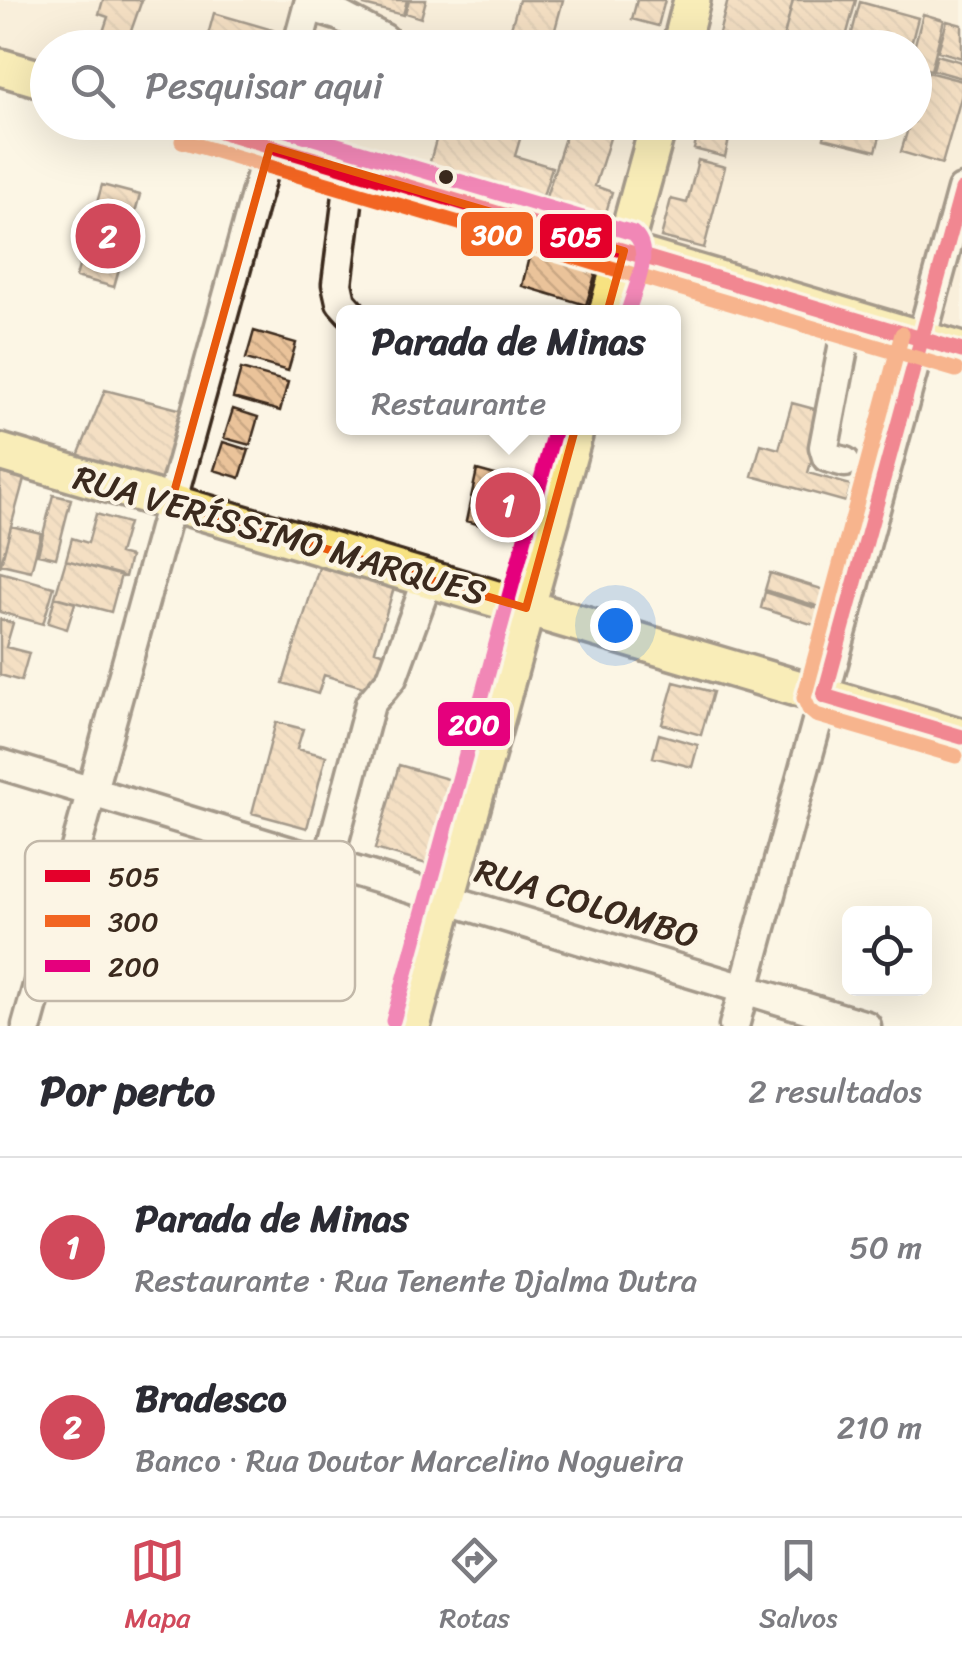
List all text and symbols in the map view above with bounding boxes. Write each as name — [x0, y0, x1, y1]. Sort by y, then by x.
search box — [30, 30, 932, 140]
text: Pesquisar aqui — [145, 52, 383, 119]
icon: search — [65, 58, 120, 113]
unlabelled marker — [436, 167, 456, 187]
pin: 2 — [76, 198, 140, 274]
line badge: 300 — [459, 210, 535, 258]
text: 300 — [471, 210, 523, 259]
line badge: 505 — [538, 212, 614, 260]
text: 505 — [550, 212, 602, 261]
popup — [336, 305, 681, 435]
text: Parada de Minas — [372, 308, 645, 375]
text: Restaurante — [372, 375, 546, 432]
street label: RUA VERÍSSIMO MARQUES — [66, 446, 494, 624]
pin: 1 — [476, 468, 540, 542]
your location — [590, 600, 641, 651]
line badge: 200 — [436, 700, 512, 748]
text: 200 — [447, 700, 500, 749]
street label: RUA COLOMBO — [467, 840, 707, 966]
legend — [25, 841, 355, 1001]
text: 505 — [108, 852, 160, 901]
text: 300 — [108, 897, 159, 946]
map controls — [842, 906, 932, 996]
button: locate — [842, 906, 932, 996]
text: 200 — [108, 942, 160, 991]
text: Por perto — [40, 1054, 215, 1128]
text: 2 resultados — [748, 1063, 922, 1120]
text: Parada de Minas — [135, 1185, 409, 1252]
text: 1 — [66, 1219, 79, 1276]
text: 50 m — [849, 1219, 922, 1276]
text: Restaurante · Rua Tenente Djalma Dutra — [135, 1252, 697, 1309]
text: Bradesco — [135, 1365, 287, 1432]
text: 2 — [63, 1399, 82, 1456]
text: 210 m — [837, 1399, 922, 1456]
text: Banco · Rua Doutor Marcelino Nogueira — [135, 1432, 683, 1489]
tab: Mapa — [125, 1533, 190, 1642]
tab: Rotas — [439, 1533, 510, 1642]
tab: Salvos — [759, 1533, 837, 1642]

